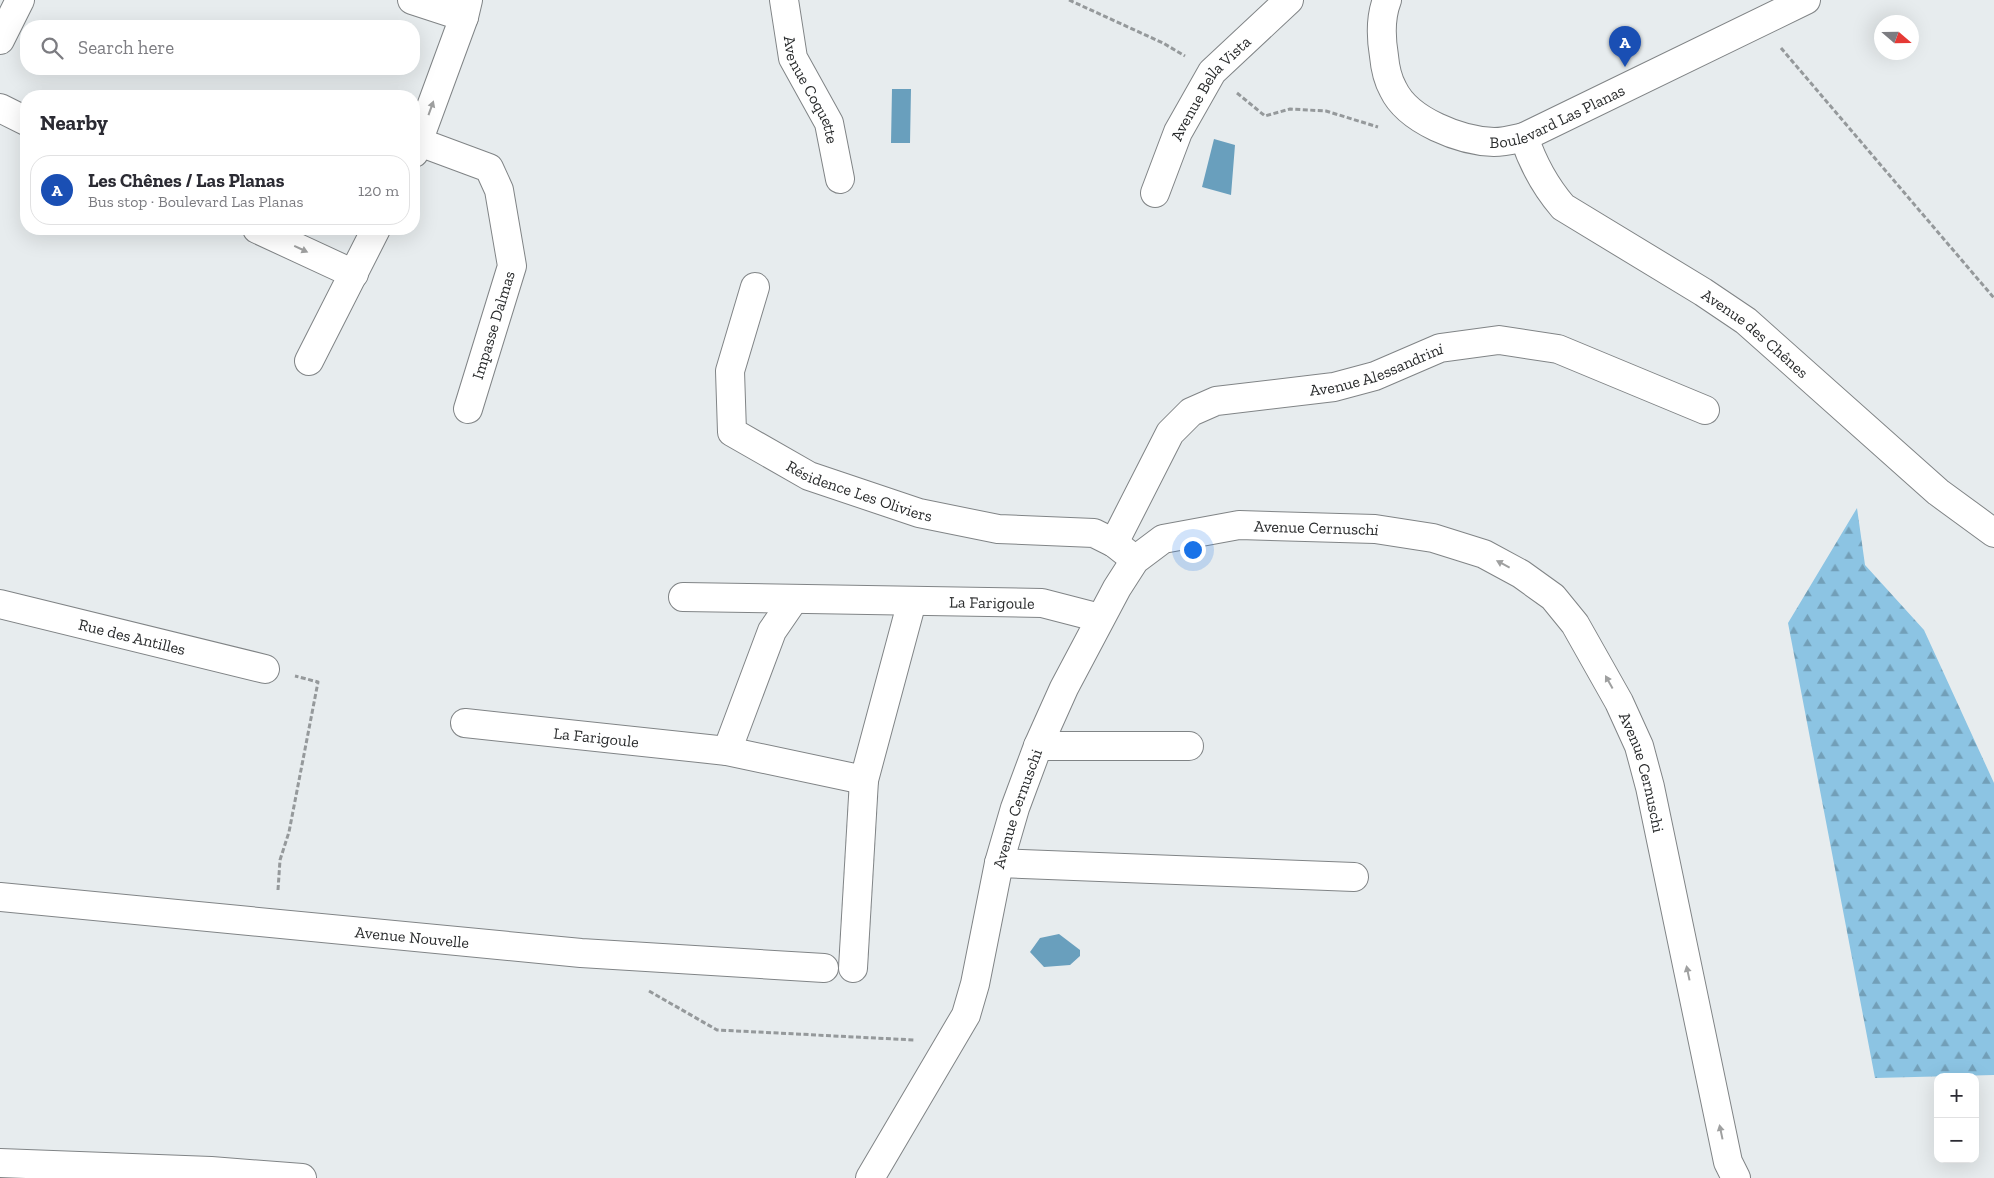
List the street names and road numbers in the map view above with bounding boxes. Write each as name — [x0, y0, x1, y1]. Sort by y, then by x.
street label: Avenue Bella Vista — [1167, 32, 1255, 143]
street label: Avenue Coquette — [780, 34, 842, 145]
street label: Boulevard Las Planas — [1489, 81, 1628, 152]
street label: Impasse Dalmas — [468, 269, 519, 382]
street label: Avenue des Chênes — [1698, 285, 1812, 382]
street label: Avenue Alessandrini — [1309, 339, 1445, 400]
street label: Résidence Les Oliviers — [783, 456, 934, 525]
street label: Avenue Cernuschi — [1254, 516, 1381, 540]
street label: La Farigoule — [949, 592, 1035, 613]
street label: Rue des Antilles — [76, 615, 187, 659]
street label: Avenue Cernuschi — [1615, 709, 1668, 835]
street label: La Farigoule — [553, 724, 640, 752]
street label: Avenue Cernuschi — [989, 746, 1046, 870]
street label: Avenue Nouvelle — [354, 922, 470, 952]

